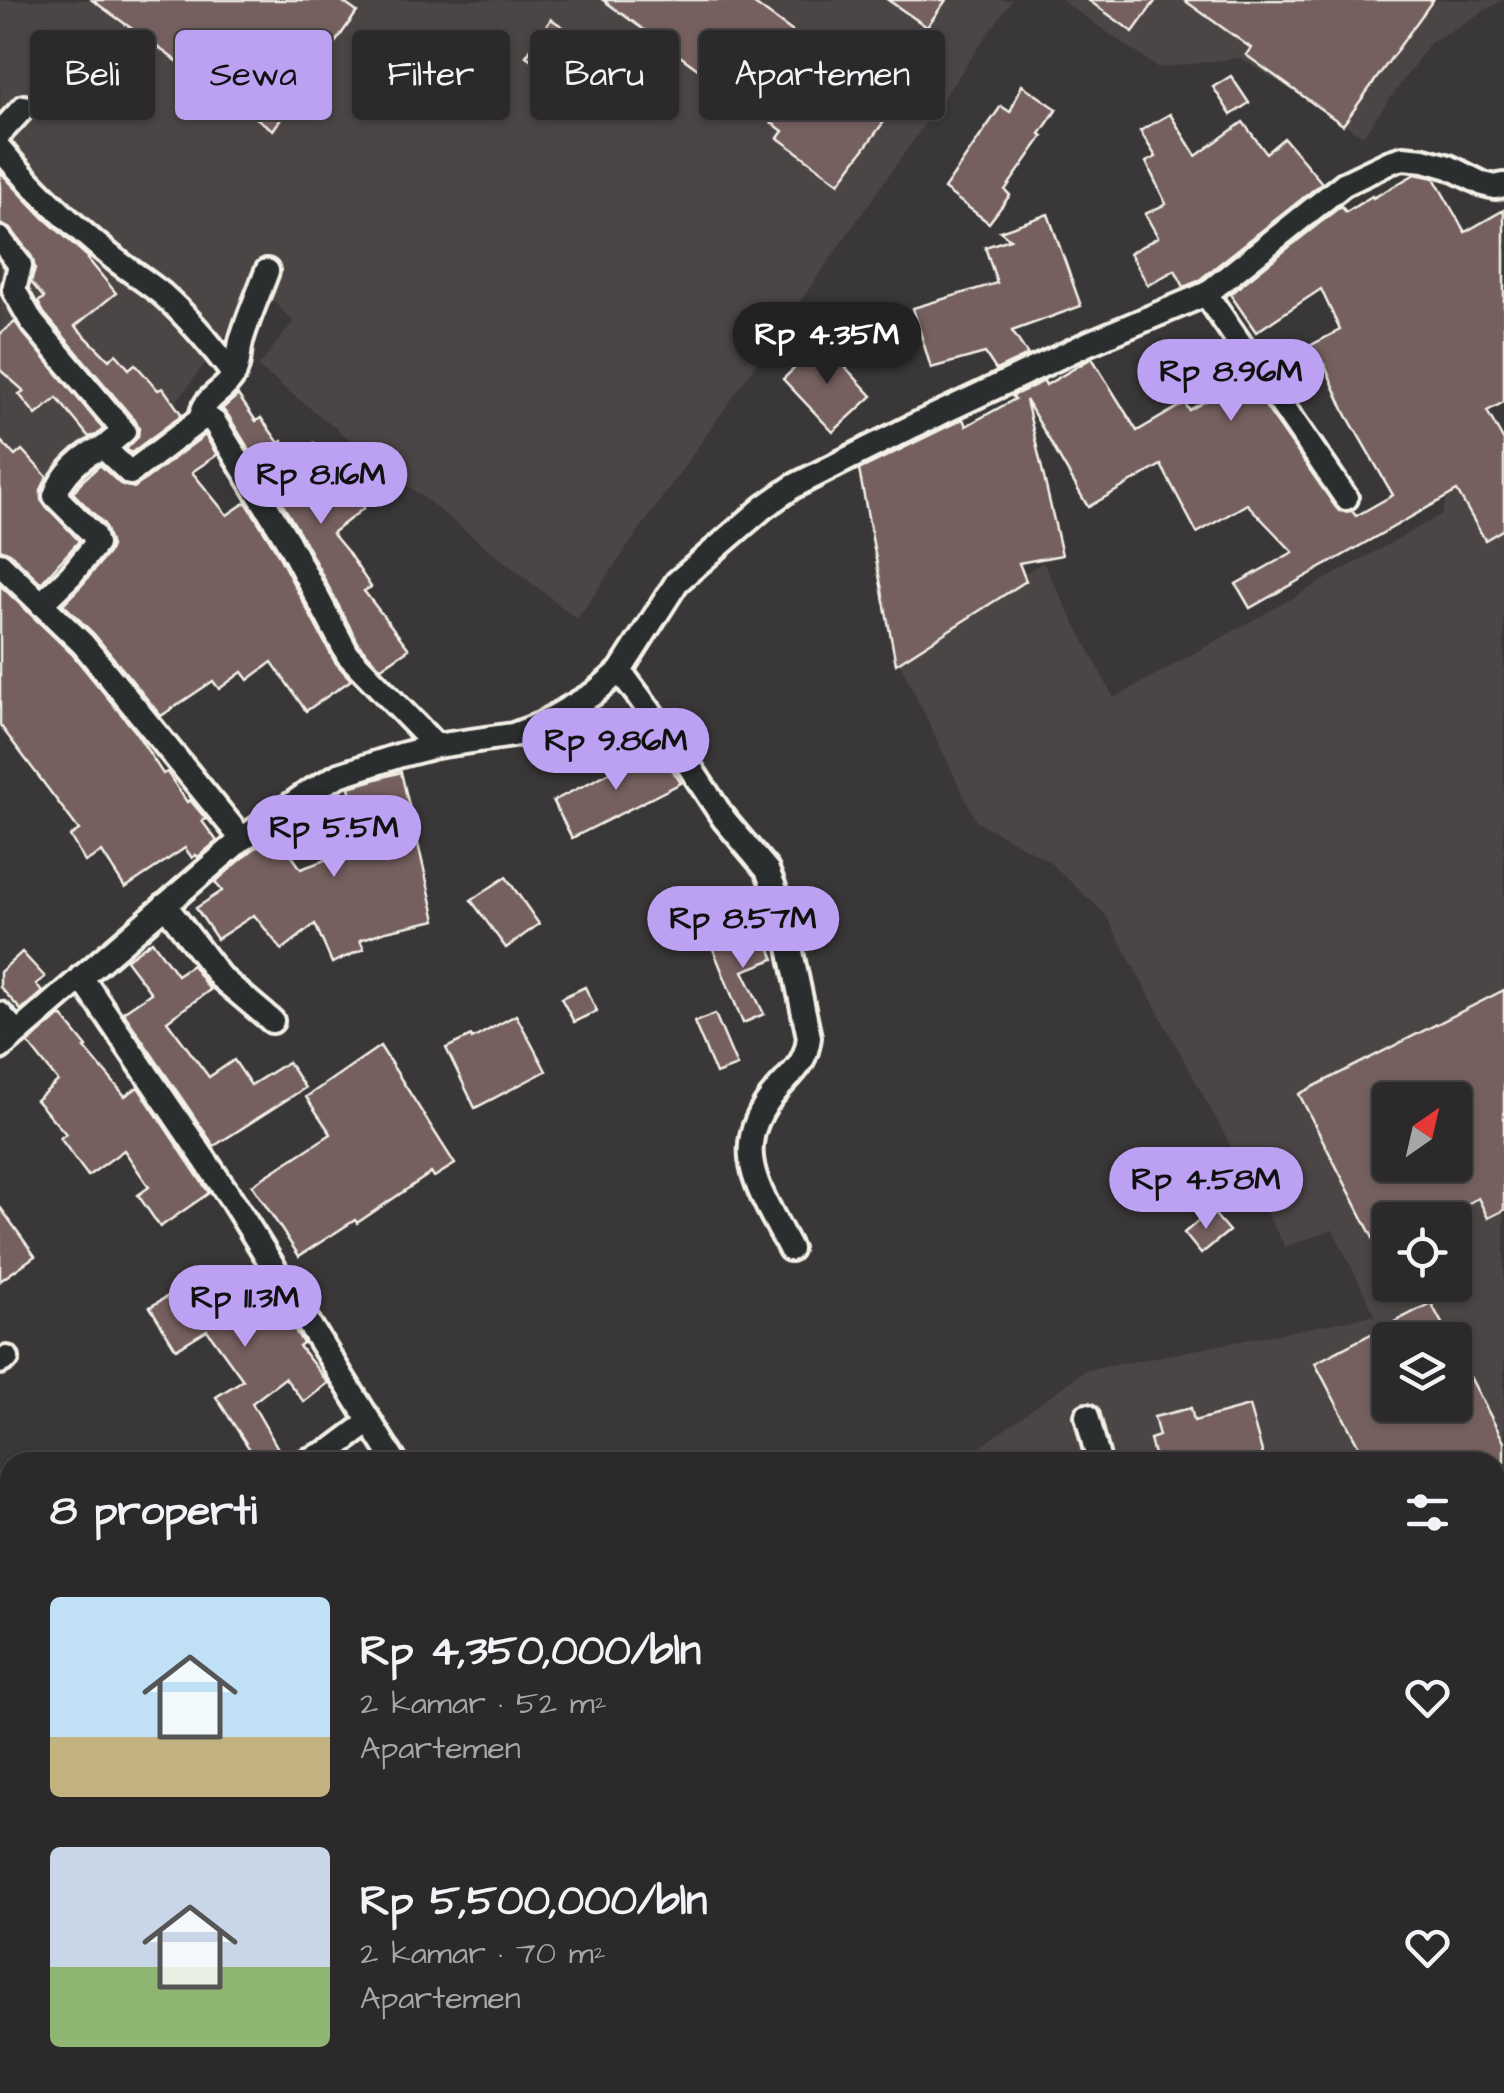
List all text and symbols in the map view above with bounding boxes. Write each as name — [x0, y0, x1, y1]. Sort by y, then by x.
chip: Beli — [30, 30, 155, 120]
chip: Sewa — [175, 30, 332, 120]
chip: Filter — [352, 30, 510, 120]
chip: Baru — [530, 30, 679, 120]
chip: Apartemen — [699, 30, 945, 120]
pin: Rp 4.35M — [724, 302, 930, 387]
text: Rp 4.35M — [754, 312, 900, 357]
pin: Rp 8.96M — [1128, 339, 1334, 424]
text: Rp 8.96M — [1159, 349, 1303, 394]
pin: Rp 8.16M — [218, 442, 424, 527]
text: Rp 8.16M — [256, 452, 386, 497]
pin: Rp 9.86M — [513, 708, 719, 793]
text: Rp 9.86M — [544, 718, 688, 763]
pin: Rp 5.5M — [242, 795, 426, 880]
text: Rp 5.5M — [269, 805, 399, 850]
pin: Rp 8.57M — [640, 886, 846, 971]
text: Rp 8.57M — [669, 896, 817, 941]
north arrow — [1372, 1082, 1472, 1182]
map controls — [1372, 1082, 1472, 1422]
pin: Rp 4.58M — [1103, 1147, 1309, 1232]
text: Rp 4.58M — [1131, 1157, 1281, 1202]
button: locate — [1372, 1202, 1472, 1302]
pin: Rp 11.3M — [142, 1265, 348, 1350]
text: Rp 11.3M — [191, 1275, 299, 1320]
button: layers — [1372, 1322, 1472, 1422]
text: 8 properti — [50, 1483, 257, 1541]
icon: filters — [1400, 1485, 1455, 1540]
text: Rp 4,350,000/bln — [360, 1623, 701, 1681]
icon: home — [130, 1637, 250, 1757]
icon: heart — [1400, 1670, 1455, 1725]
text: 2 kamar · 52 m² — [360, 1681, 607, 1726]
text: Apartemen — [360, 1726, 521, 1771]
text: Rp 5,500,000/bln — [360, 1873, 707, 1931]
icon: home — [130, 1887, 250, 2007]
icon: heart — [1400, 1920, 1455, 1975]
text: 2 kamar · 70 m² — [360, 1931, 606, 1976]
text: Apartemen — [360, 1976, 521, 2021]

